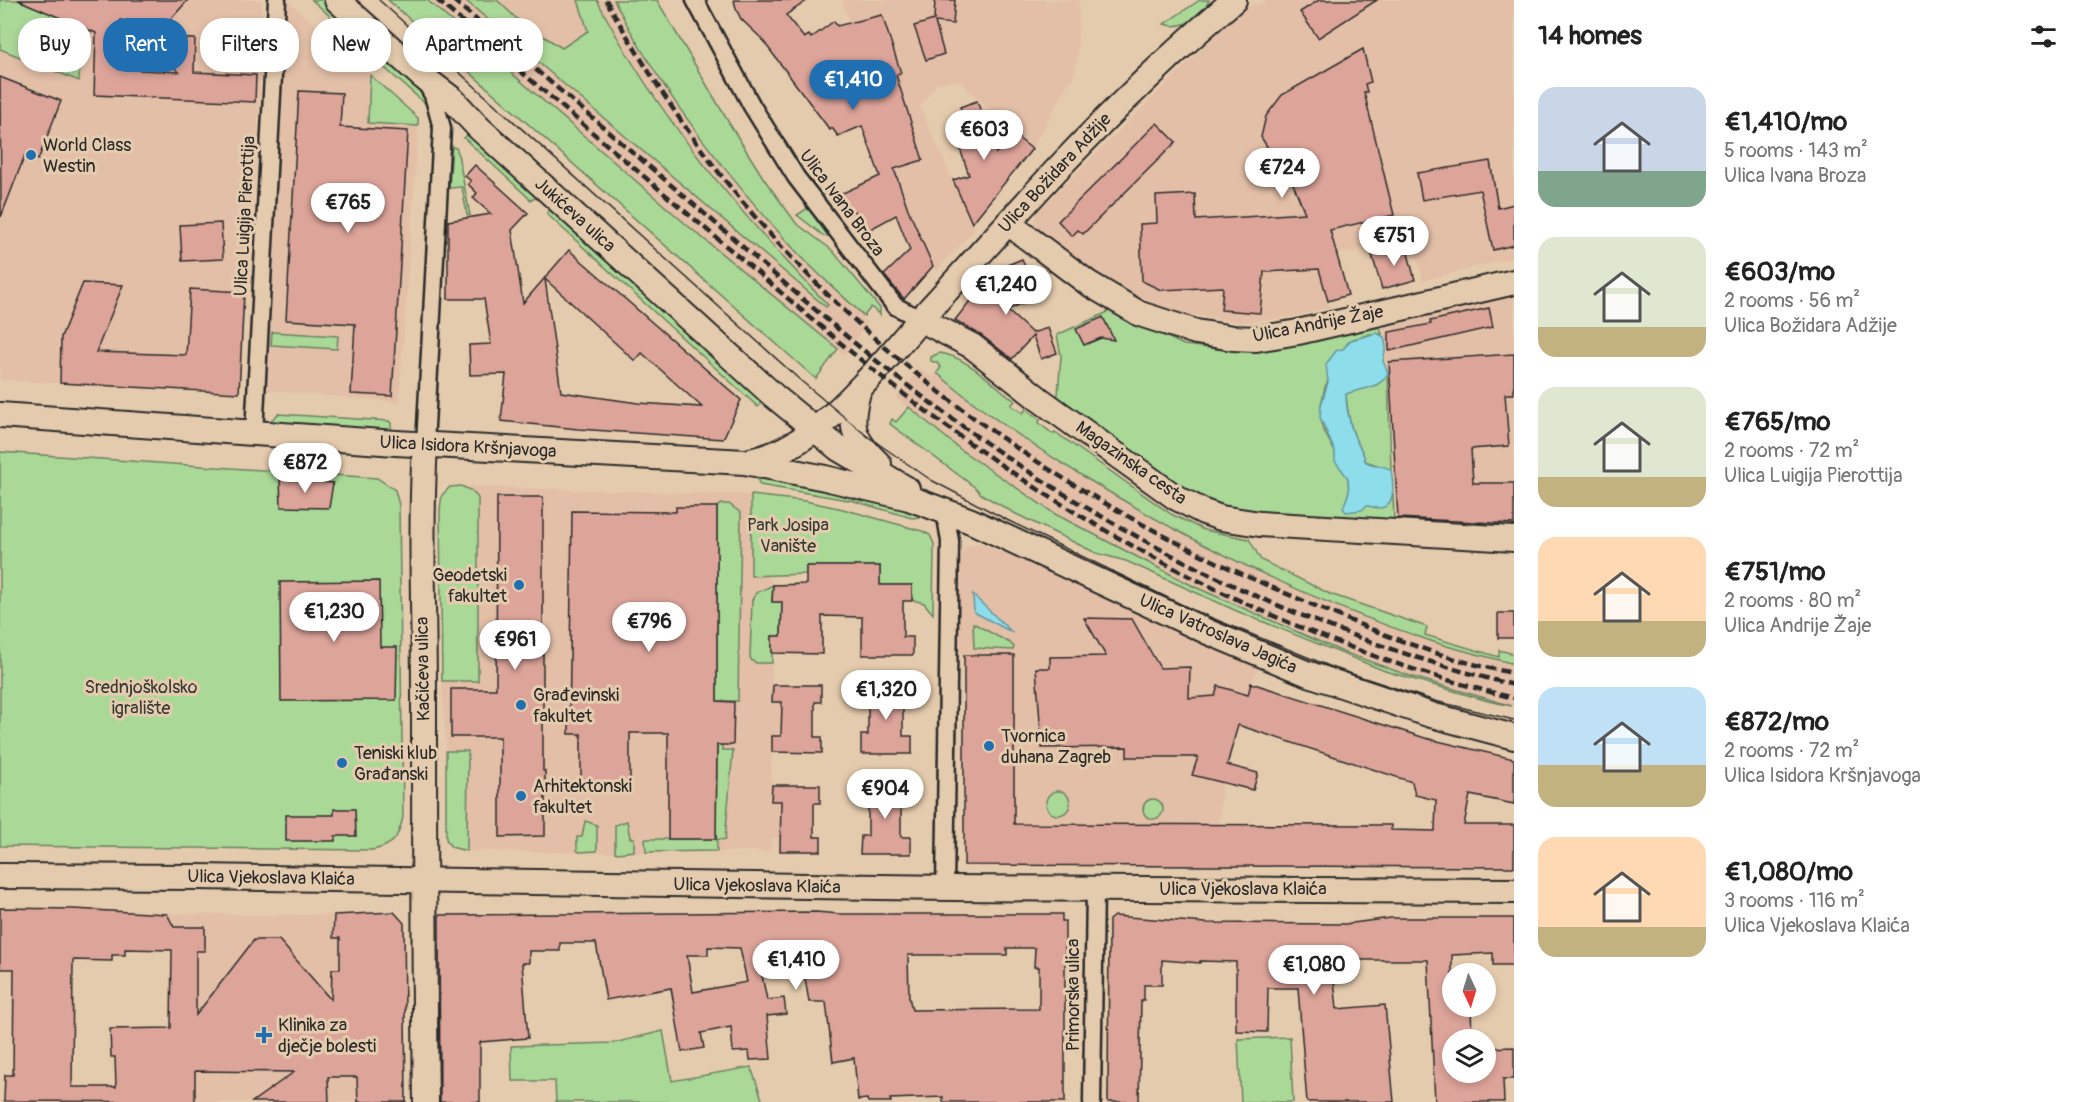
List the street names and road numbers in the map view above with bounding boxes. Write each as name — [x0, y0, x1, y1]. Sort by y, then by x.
street label: Ulica Božidara Adžije — [994, 108, 1117, 238]
street label: Ulica Luigija Pierottija — [229, 135, 261, 297]
street label: Ulica Ivana Broza — [794, 145, 890, 261]
street label: Jukićeva ulica — [530, 173, 620, 257]
street label: Ulica Andrije Žaje — [1251, 300, 1385, 348]
street label: Magazinska cesta — [1071, 416, 1191, 510]
street label: Ulica Isidora Kršnjavoga — [379, 431, 557, 463]
street label: Ulica Vatroslava Jagića — [1135, 589, 1301, 679]
street label: Kačićeva ulica — [411, 617, 435, 721]
street label: Ulica Vjekoslava Klaića — [187, 865, 355, 891]
street label: Ulica Vjekoslava Klaića — [673, 873, 841, 899]
street label: Ulica Vjekoslava Klaića — [1159, 878, 1327, 901]
street label: Primorska ulica — [1062, 939, 1085, 1051]

